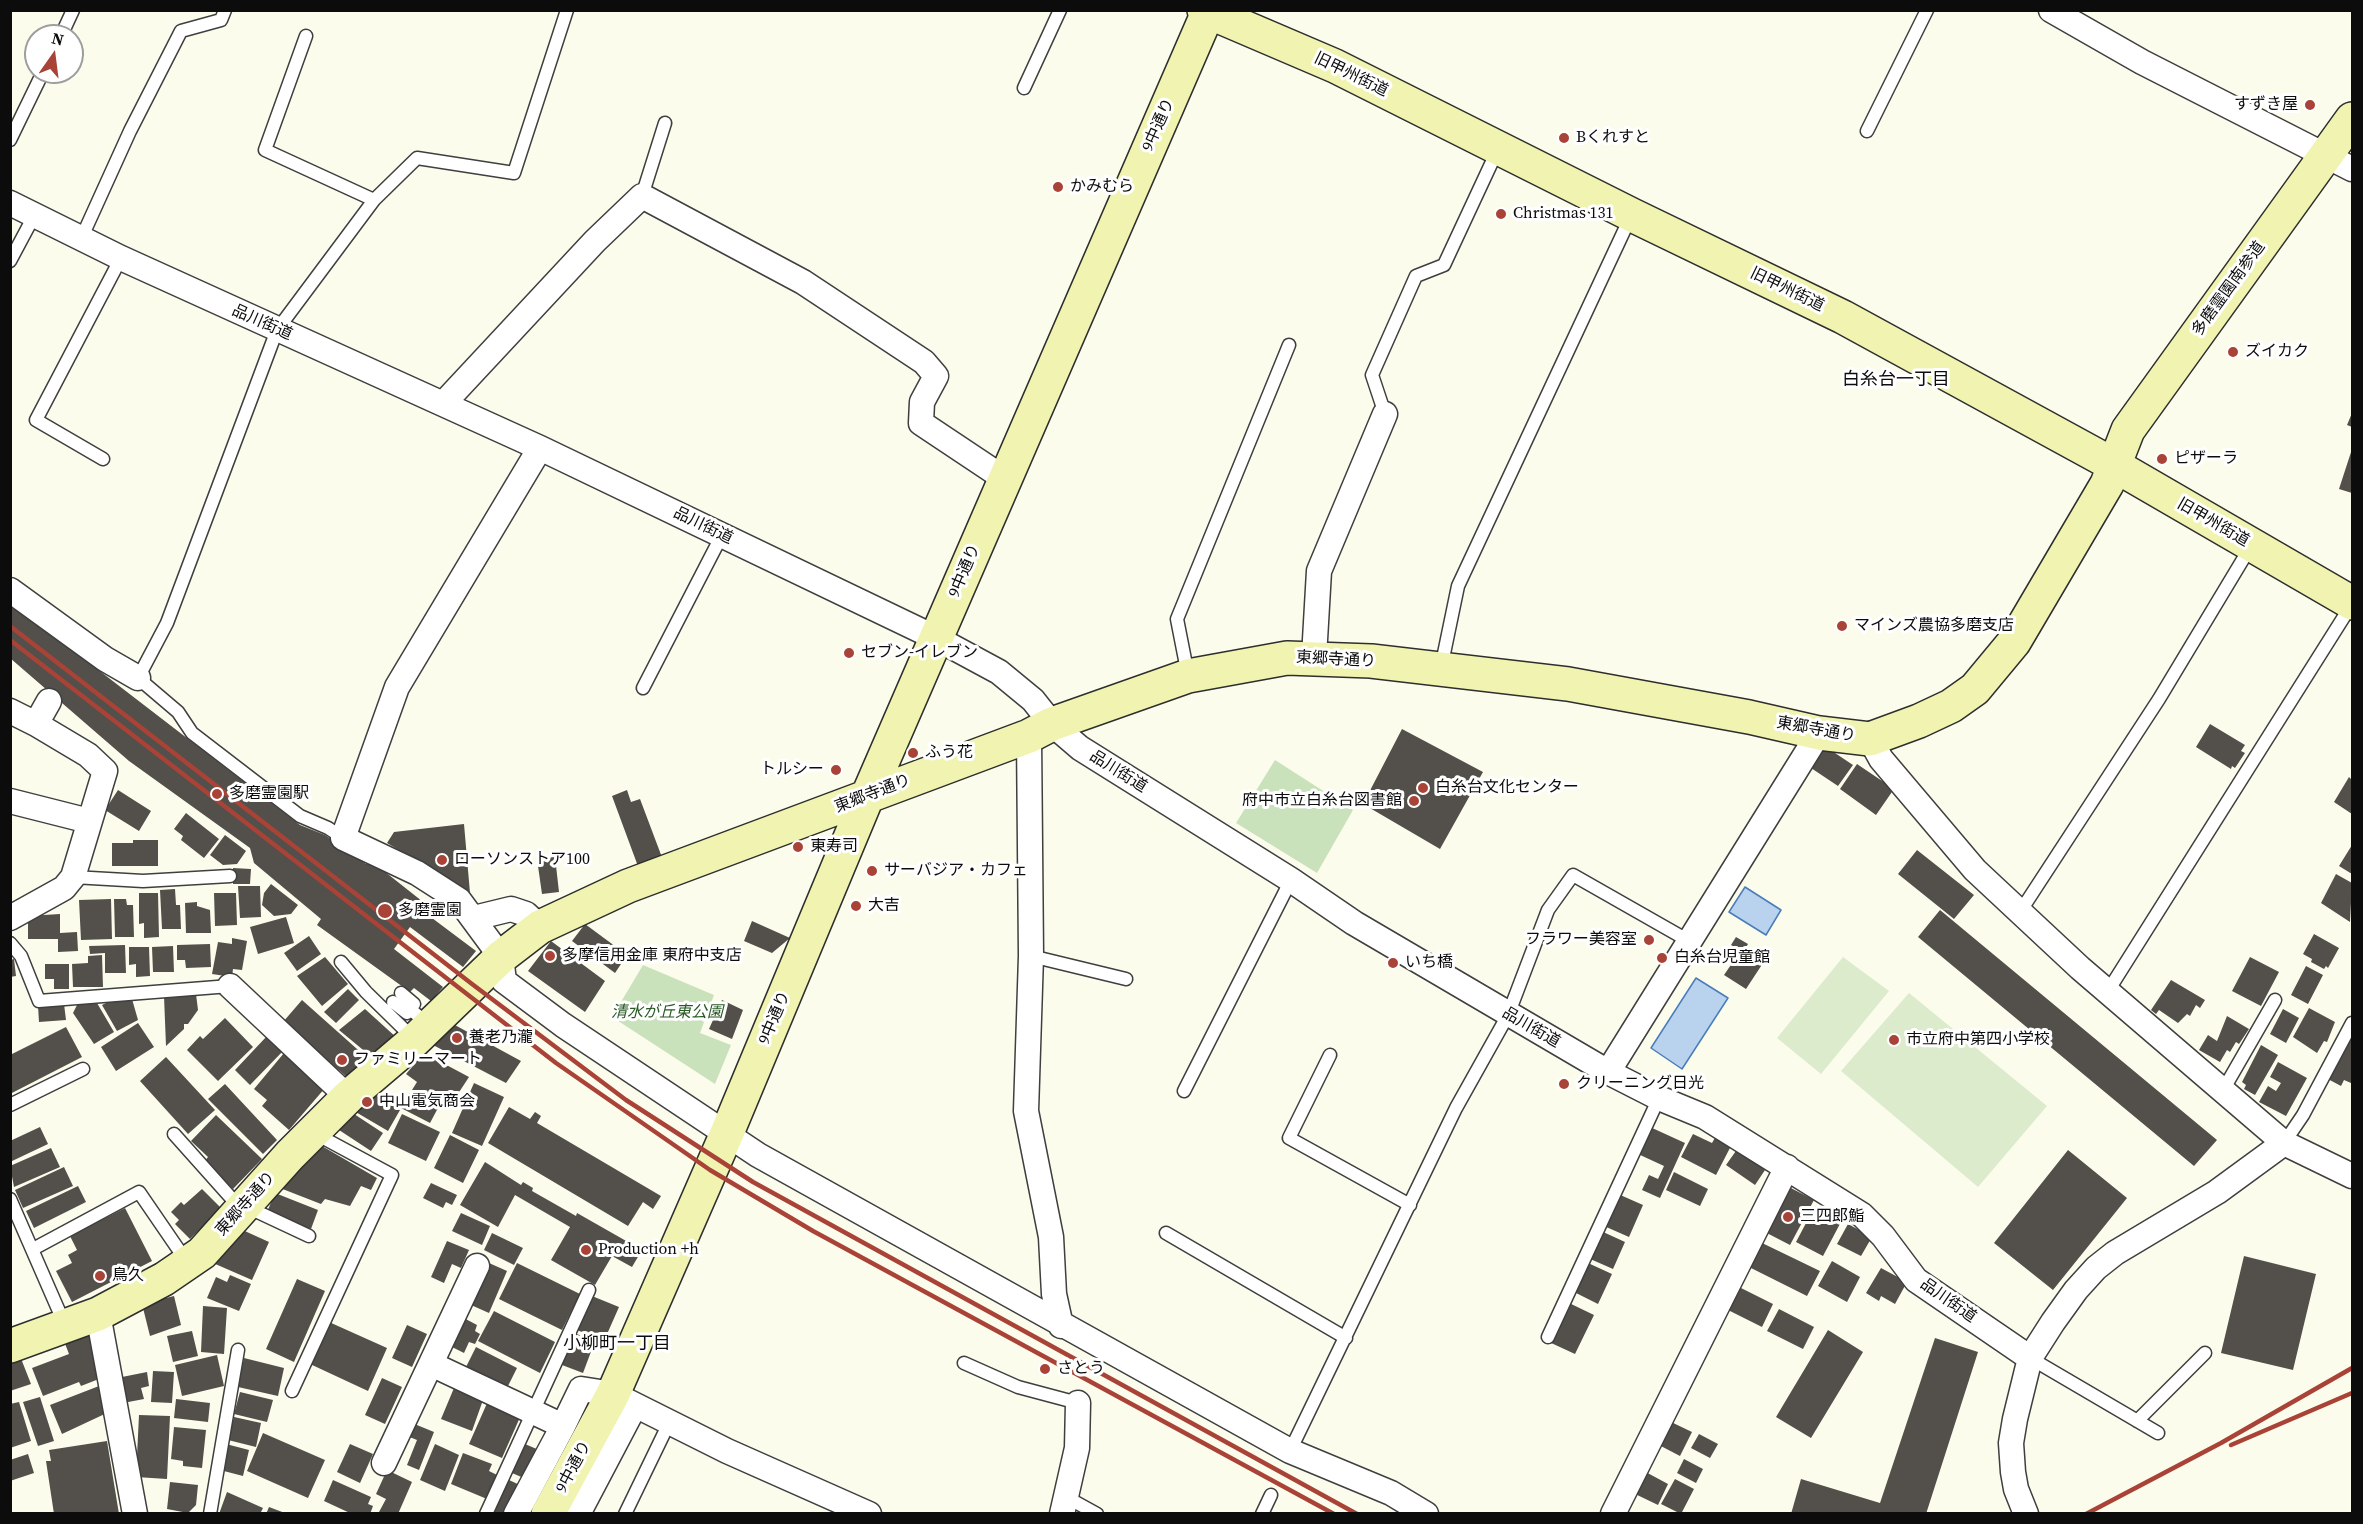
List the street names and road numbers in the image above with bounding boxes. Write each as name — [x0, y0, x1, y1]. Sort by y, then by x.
street label: 旧甲州街道 — [1311, 49, 1391, 101]
street label: 9中通り — [1139, 96, 1179, 154]
street label: 多磨霊園南参道 — [2188, 238, 2270, 340]
street label: 旧甲州街道 — [1747, 264, 1827, 316]
street label: 品川街道 — [229, 301, 295, 345]
street label: 旧甲州街道 — [2174, 495, 2252, 551]
street label: 品川街道 — [670, 503, 736, 549]
street label: 9中通り — [945, 541, 985, 601]
street label: 東郷寺通り — [1296, 648, 1376, 672]
street label: 東郷寺通り — [1775, 714, 1857, 746]
street label: 品川街道 — [1086, 747, 1150, 797]
street label: 東郷寺通り — [832, 771, 914, 817]
street label: 9中通り — [755, 988, 795, 1048]
street label: 品川街道 — [1498, 1004, 1564, 1052]
street label: 東郷寺通り — [212, 1168, 280, 1240]
street label: 品川街道 — [1916, 1275, 1980, 1327]
street label: 9中通り — [552, 1438, 596, 1496]

